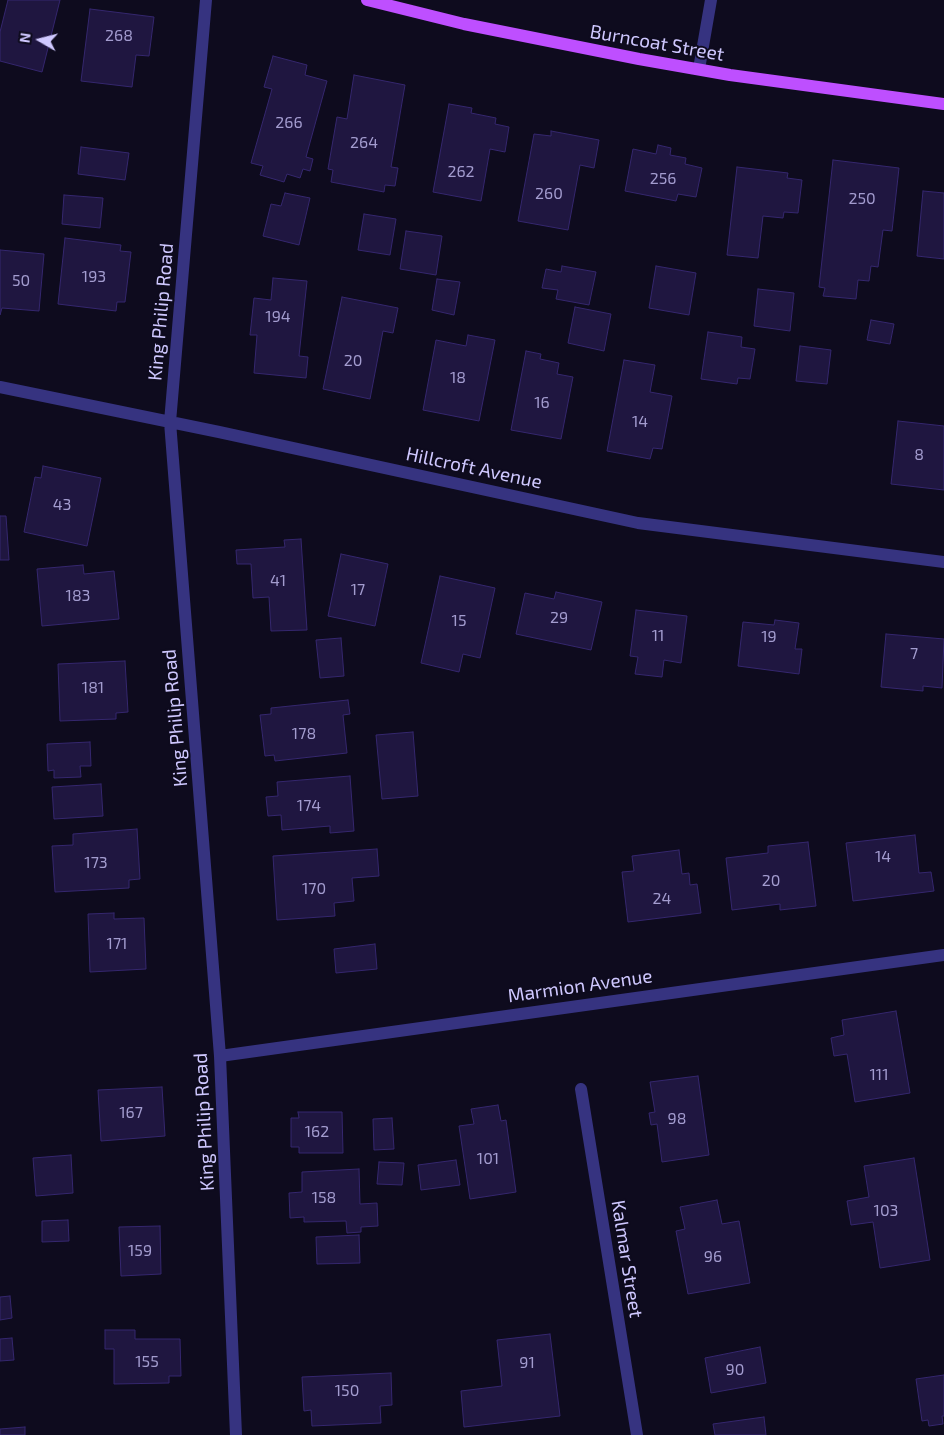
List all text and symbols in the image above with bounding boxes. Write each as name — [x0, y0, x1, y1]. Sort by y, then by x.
north arrow — [15, 15, 65, 65]
street label: Burncoat Street — [588, 20, 726, 66]
house number: 268 — [105, 26, 133, 46]
text: N — [16, 32, 34, 44]
house number: 266 — [275, 113, 303, 133]
house number: 264 — [350, 133, 378, 153]
house number: 262 — [447, 162, 475, 182]
house number: 256 — [650, 169, 676, 189]
house number: 260 — [535, 184, 563, 204]
house number: 250 — [848, 189, 876, 209]
street label: King Philip Road — [144, 242, 178, 382]
house number: 193 — [82, 267, 106, 287]
house number: 50 — [12, 271, 30, 291]
house number: 194 — [265, 307, 291, 327]
house number: 20 — [344, 351, 362, 371]
house number: 18 — [450, 368, 466, 388]
house number: 16 — [534, 393, 550, 413]
house number: 14 — [632, 412, 648, 432]
street label: Hillcroft Avenue — [404, 442, 544, 494]
house number: 8 — [914, 445, 924, 465]
house number: 43 — [53, 495, 71, 515]
house number: 41 — [270, 571, 286, 591]
house number: 17 — [351, 580, 365, 600]
house number: 183 — [66, 586, 90, 606]
house number: 29 — [550, 608, 568, 628]
house number: 15 — [452, 611, 466, 631]
house number: 11 — [652, 626, 664, 646]
house number: 19 — [761, 627, 777, 647]
house number: 7 — [910, 644, 918, 664]
street label: King Philip Road — [158, 648, 192, 788]
house number: 181 — [82, 678, 104, 698]
house number: 178 — [292, 724, 316, 744]
house number: 174 — [297, 796, 321, 816]
house number: 14 — [875, 847, 891, 867]
house number: 173 — [84, 853, 108, 873]
house number: 20 — [762, 871, 780, 891]
house number: 170 — [302, 879, 326, 899]
house number: 24 — [653, 889, 671, 909]
house number: 171 — [107, 934, 127, 954]
street label: Marmion Avenue — [506, 965, 654, 1007]
street label: King Philip Road — [189, 1052, 219, 1192]
house number: 111 — [869, 1065, 889, 1085]
house number: 167 — [119, 1103, 143, 1123]
house number: 98 — [668, 1109, 686, 1129]
house number: 162 — [305, 1122, 329, 1142]
house number: 101 — [477, 1149, 499, 1169]
house number: 158 — [312, 1188, 336, 1208]
street label: Kalmar Street — [606, 1198, 648, 1320]
house number: 103 — [874, 1201, 898, 1221]
house number: 159 — [128, 1241, 152, 1261]
house number: 96 — [704, 1247, 722, 1267]
house number: 155 — [135, 1352, 159, 1372]
house number: 91 — [519, 1353, 535, 1373]
house number: 90 — [726, 1360, 744, 1380]
house number: 150 — [335, 1381, 359, 1401]

